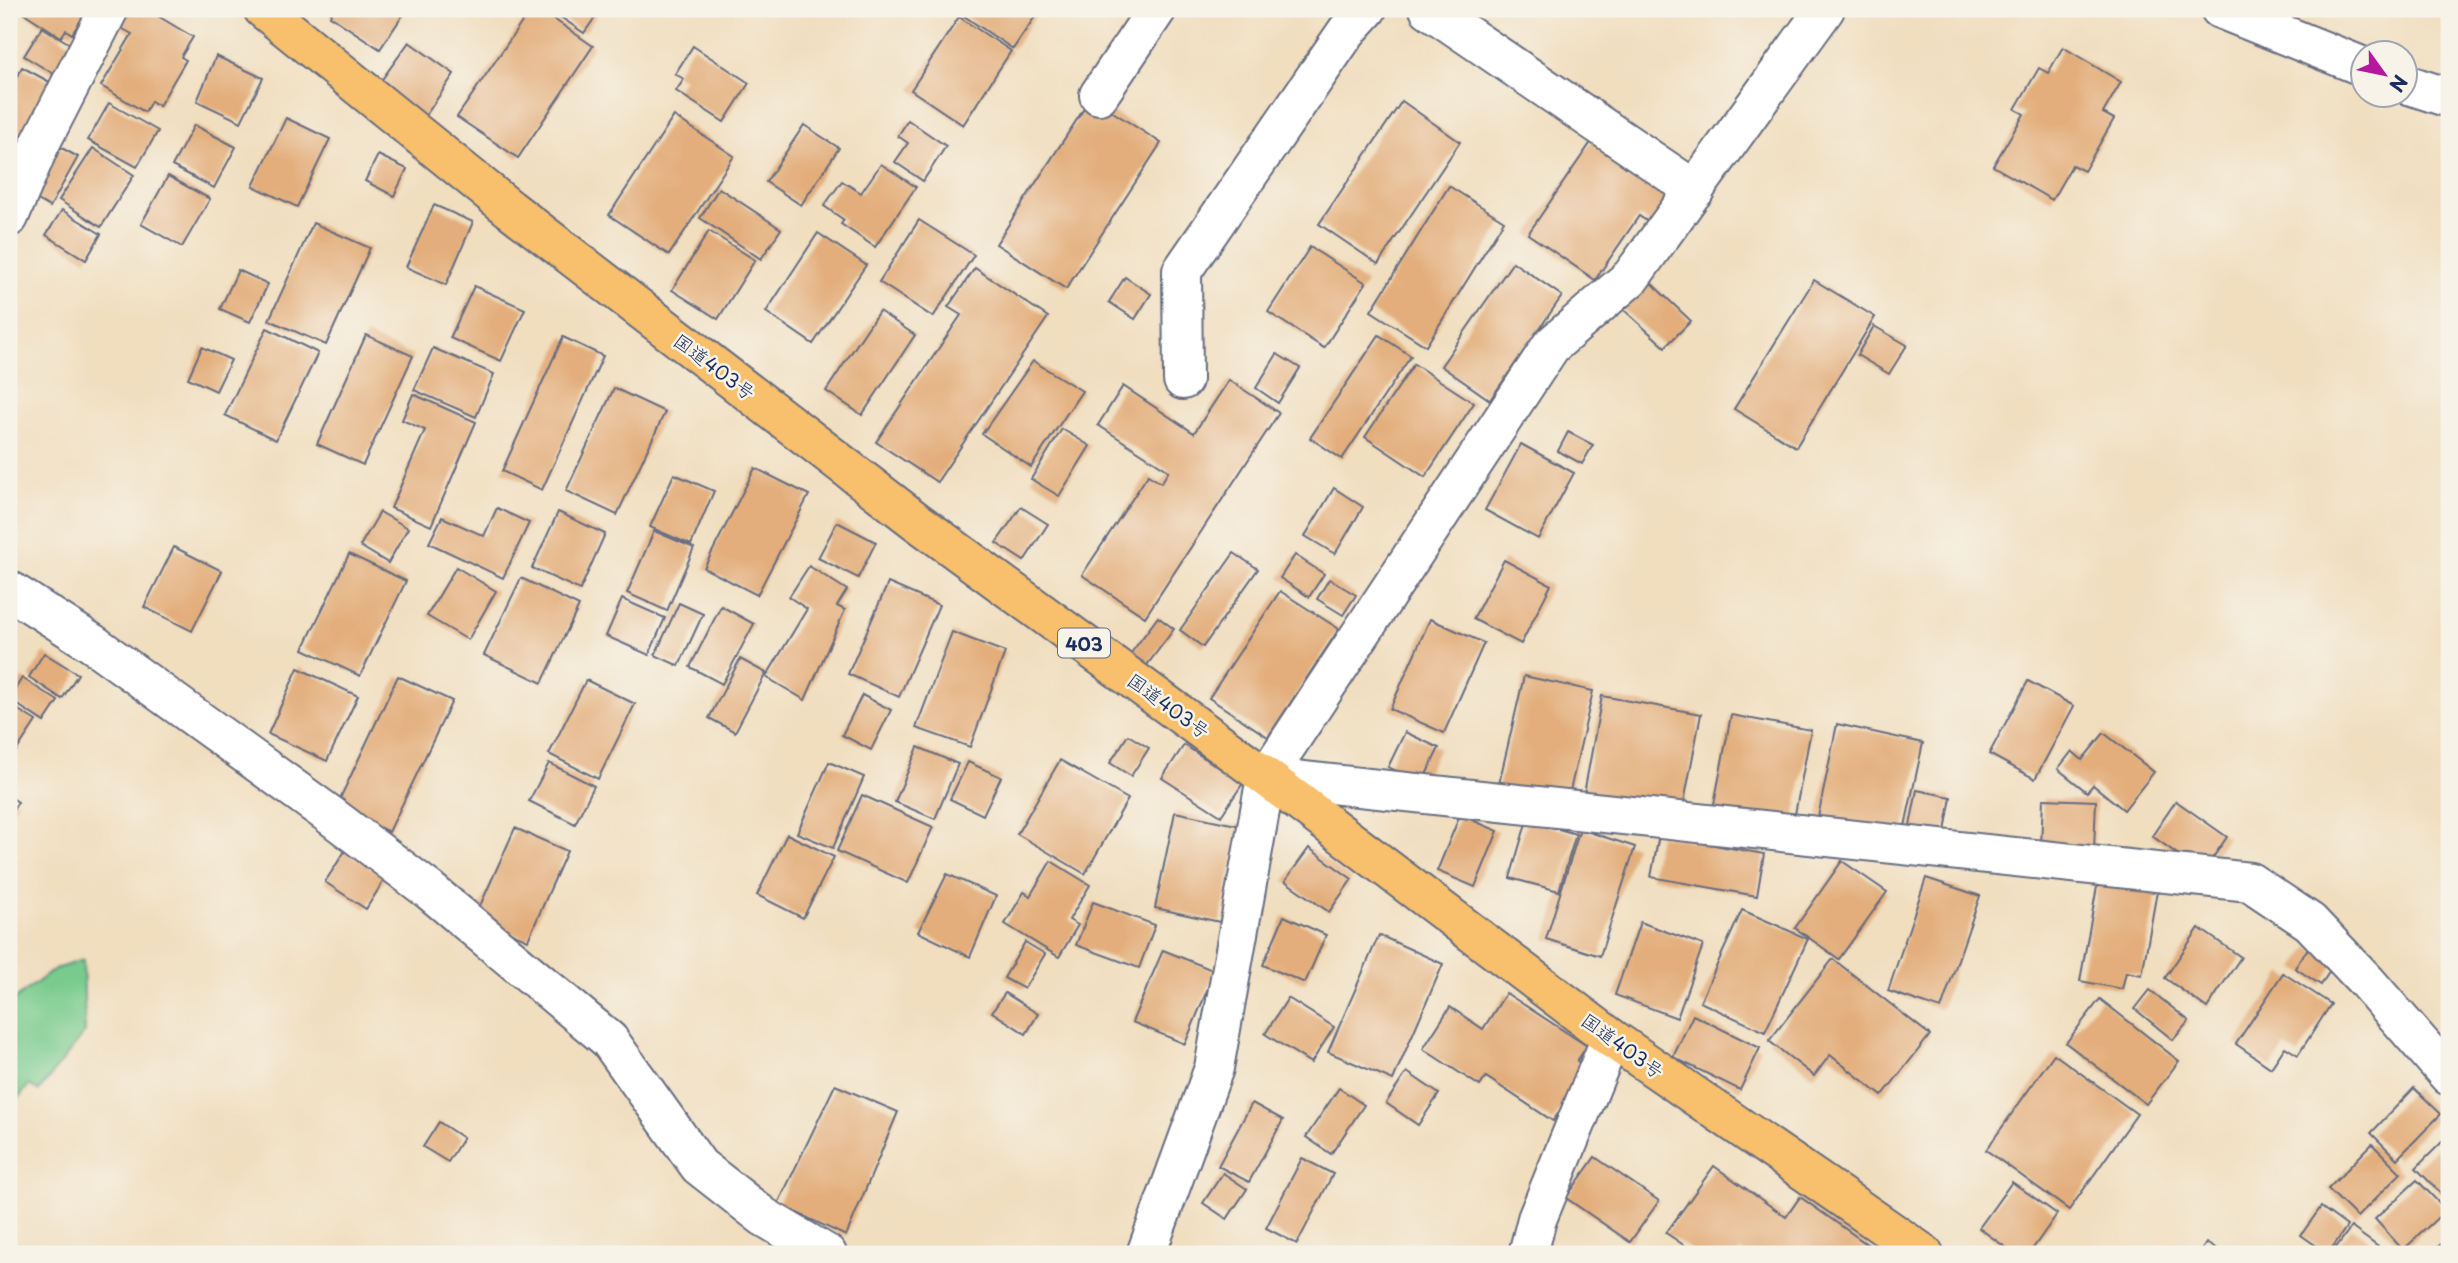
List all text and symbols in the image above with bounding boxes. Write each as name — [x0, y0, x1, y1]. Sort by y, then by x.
north arrow — [2350, 38, 2420, 108]
text: N — [2383, 70, 2415, 98]
street label: 国道403号 — [668, 326, 762, 406]
road number: 403 — [1058, 628, 1110, 658]
street label: 国道403号 — [1122, 665, 1216, 745]
street label: 国道403号 — [1576, 1005, 1670, 1085]

